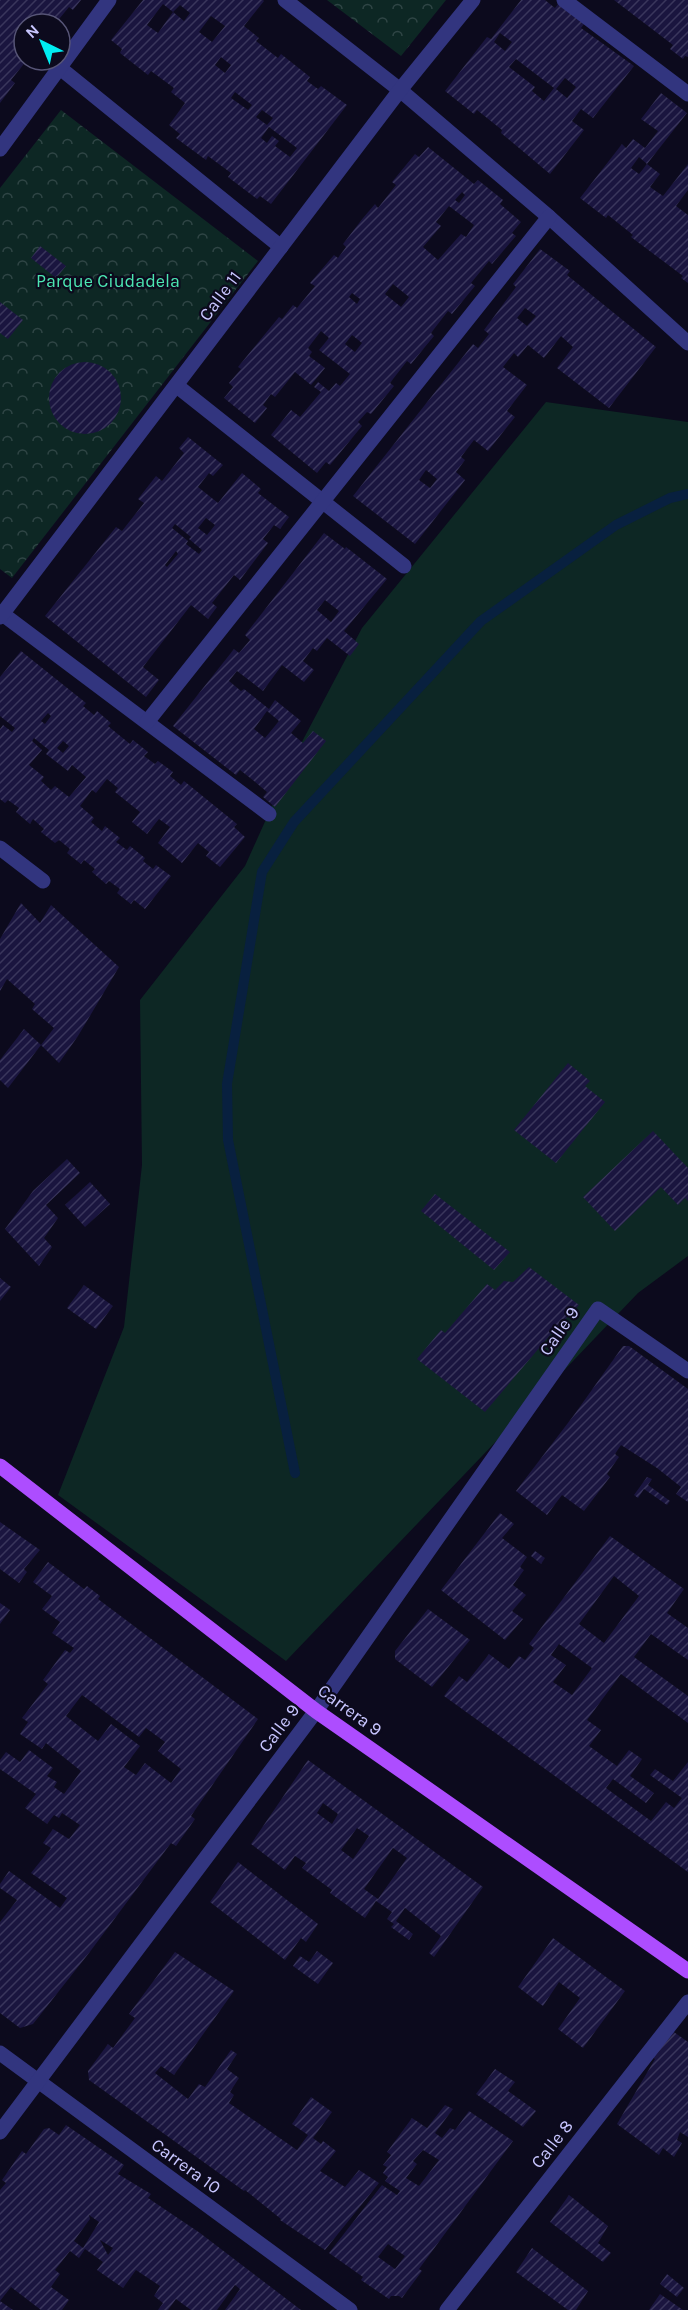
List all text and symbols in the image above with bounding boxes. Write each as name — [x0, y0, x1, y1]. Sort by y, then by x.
north arrow — [12, 12, 72, 72]
text: N — [21, 21, 43, 42]
street label: Calle 11 — [194, 267, 246, 325]
park label: Parque Ciudadela — [36, 270, 180, 292]
street label: Calle 9 — [534, 1302, 584, 1360]
street label: Carrera 9 — [313, 1679, 387, 1741]
street label: Calle 9 — [254, 1699, 304, 1757]
street label: Calle 8 — [526, 2115, 578, 2173]
street label: Carrera 10 — [147, 2133, 225, 2199]

